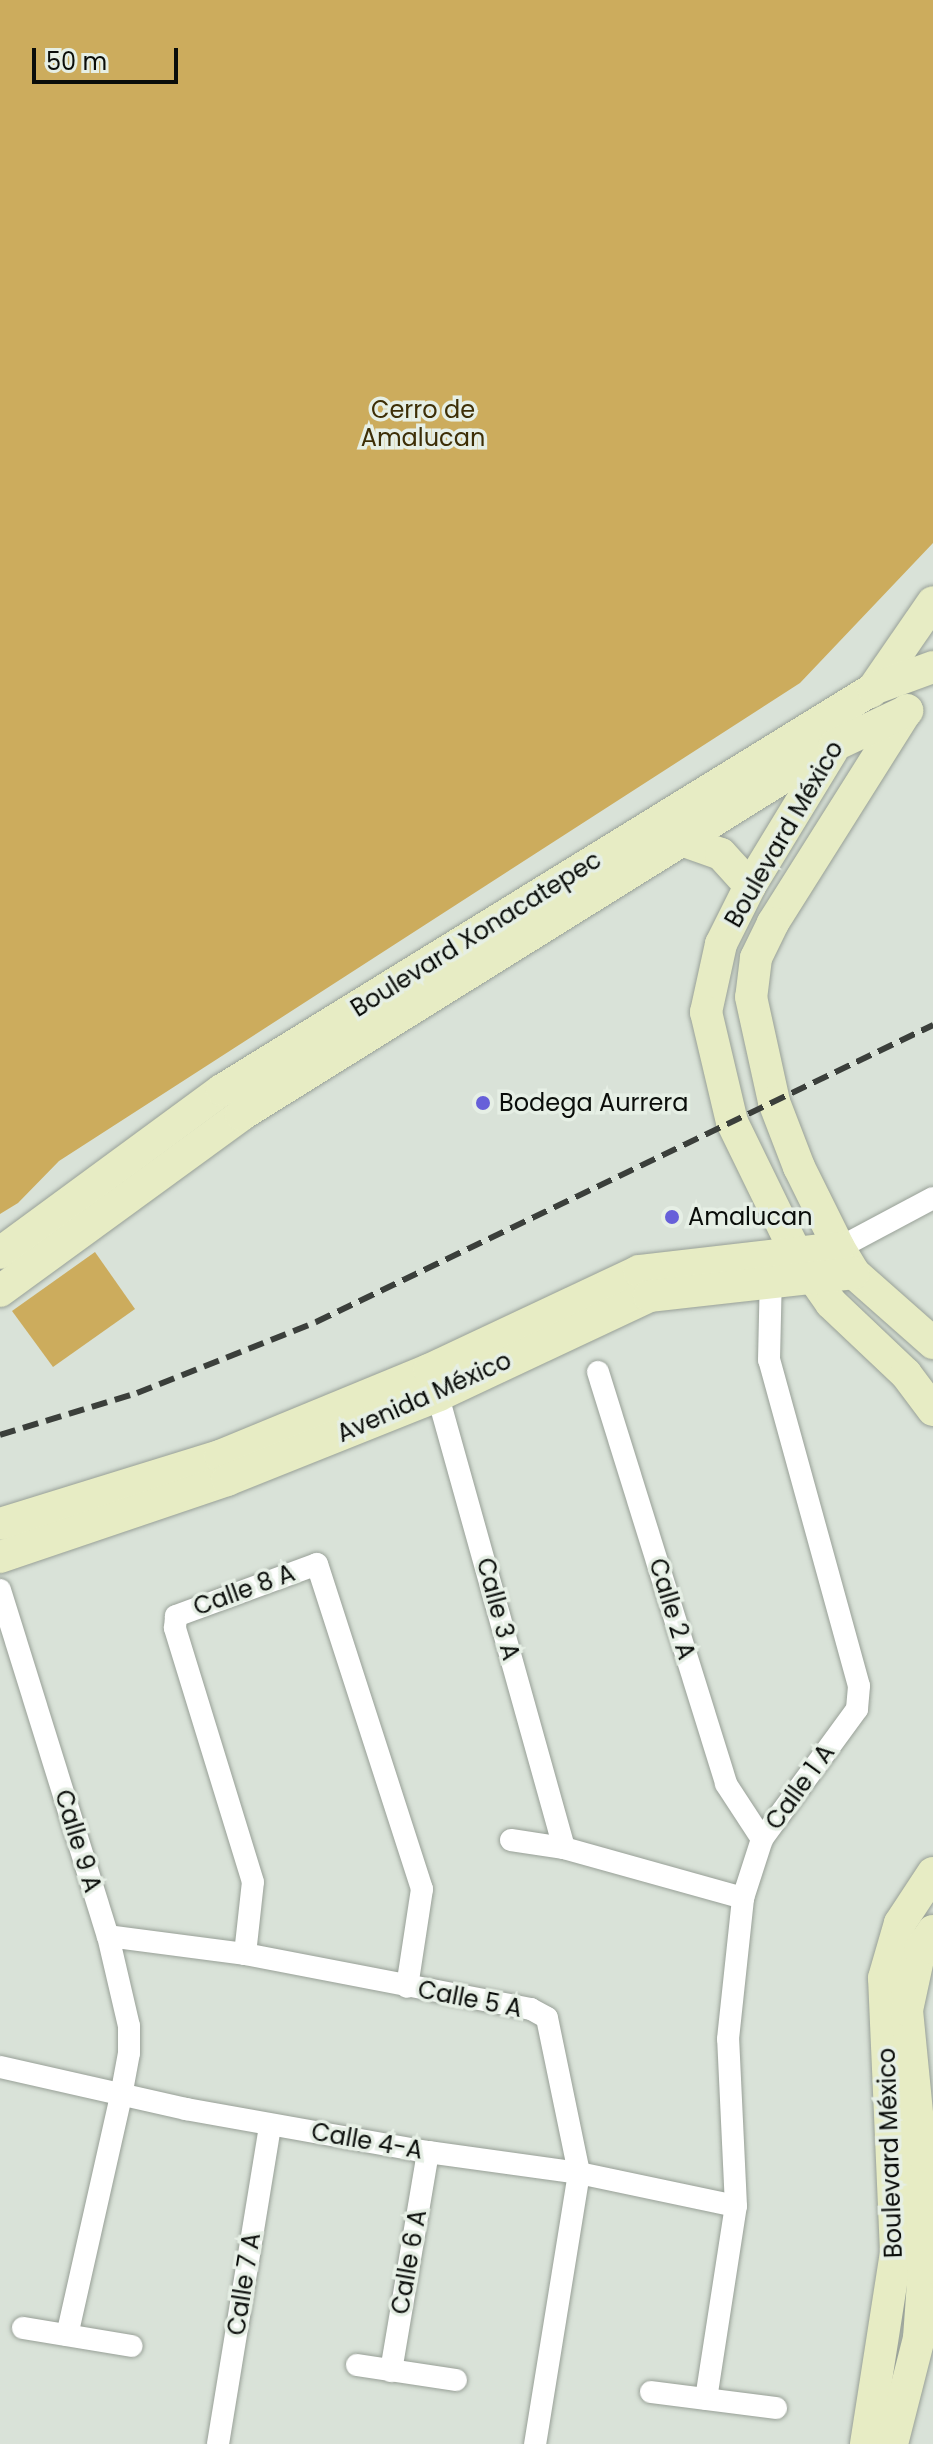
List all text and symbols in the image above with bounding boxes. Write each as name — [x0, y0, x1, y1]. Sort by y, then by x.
scale bar — [36, 32, 182, 82]
text: 50 m — [46, 45, 107, 78]
park label: Cerro de Amalucan — [361, 396, 485, 452]
street label: Boulevard México — [719, 736, 849, 932]
street label: Boulevard Xonacatepec — [346, 845, 606, 1023]
place label: Bodega Aurrera — [499, 1089, 689, 1117]
marker: Bodega Aurrera — [474, 1094, 492, 1112]
place label: Amalucan — [688, 1203, 813, 1231]
marker: Amalucan — [663, 1208, 681, 1226]
street label: Avenida México — [332, 1346, 516, 1448]
street label: Calle 3 A — [471, 1555, 525, 1663]
street label: Calle 2 A — [643, 1555, 701, 1663]
street label: Calle 8 A — [189, 1558, 299, 1622]
street label: Calle 1 A — [760, 1739, 840, 1835]
street label: Calle 9 A — [49, 1786, 107, 1896]
street label: Calle 5 A — [415, 1975, 525, 2023]
street label: Boulevard México — [872, 2047, 908, 2259]
street label: Calle 4-A — [309, 2117, 425, 2165]
street label: Calle 6 A — [386, 2207, 432, 2317]
street label: Calle 7 A — [222, 2231, 266, 2337]

